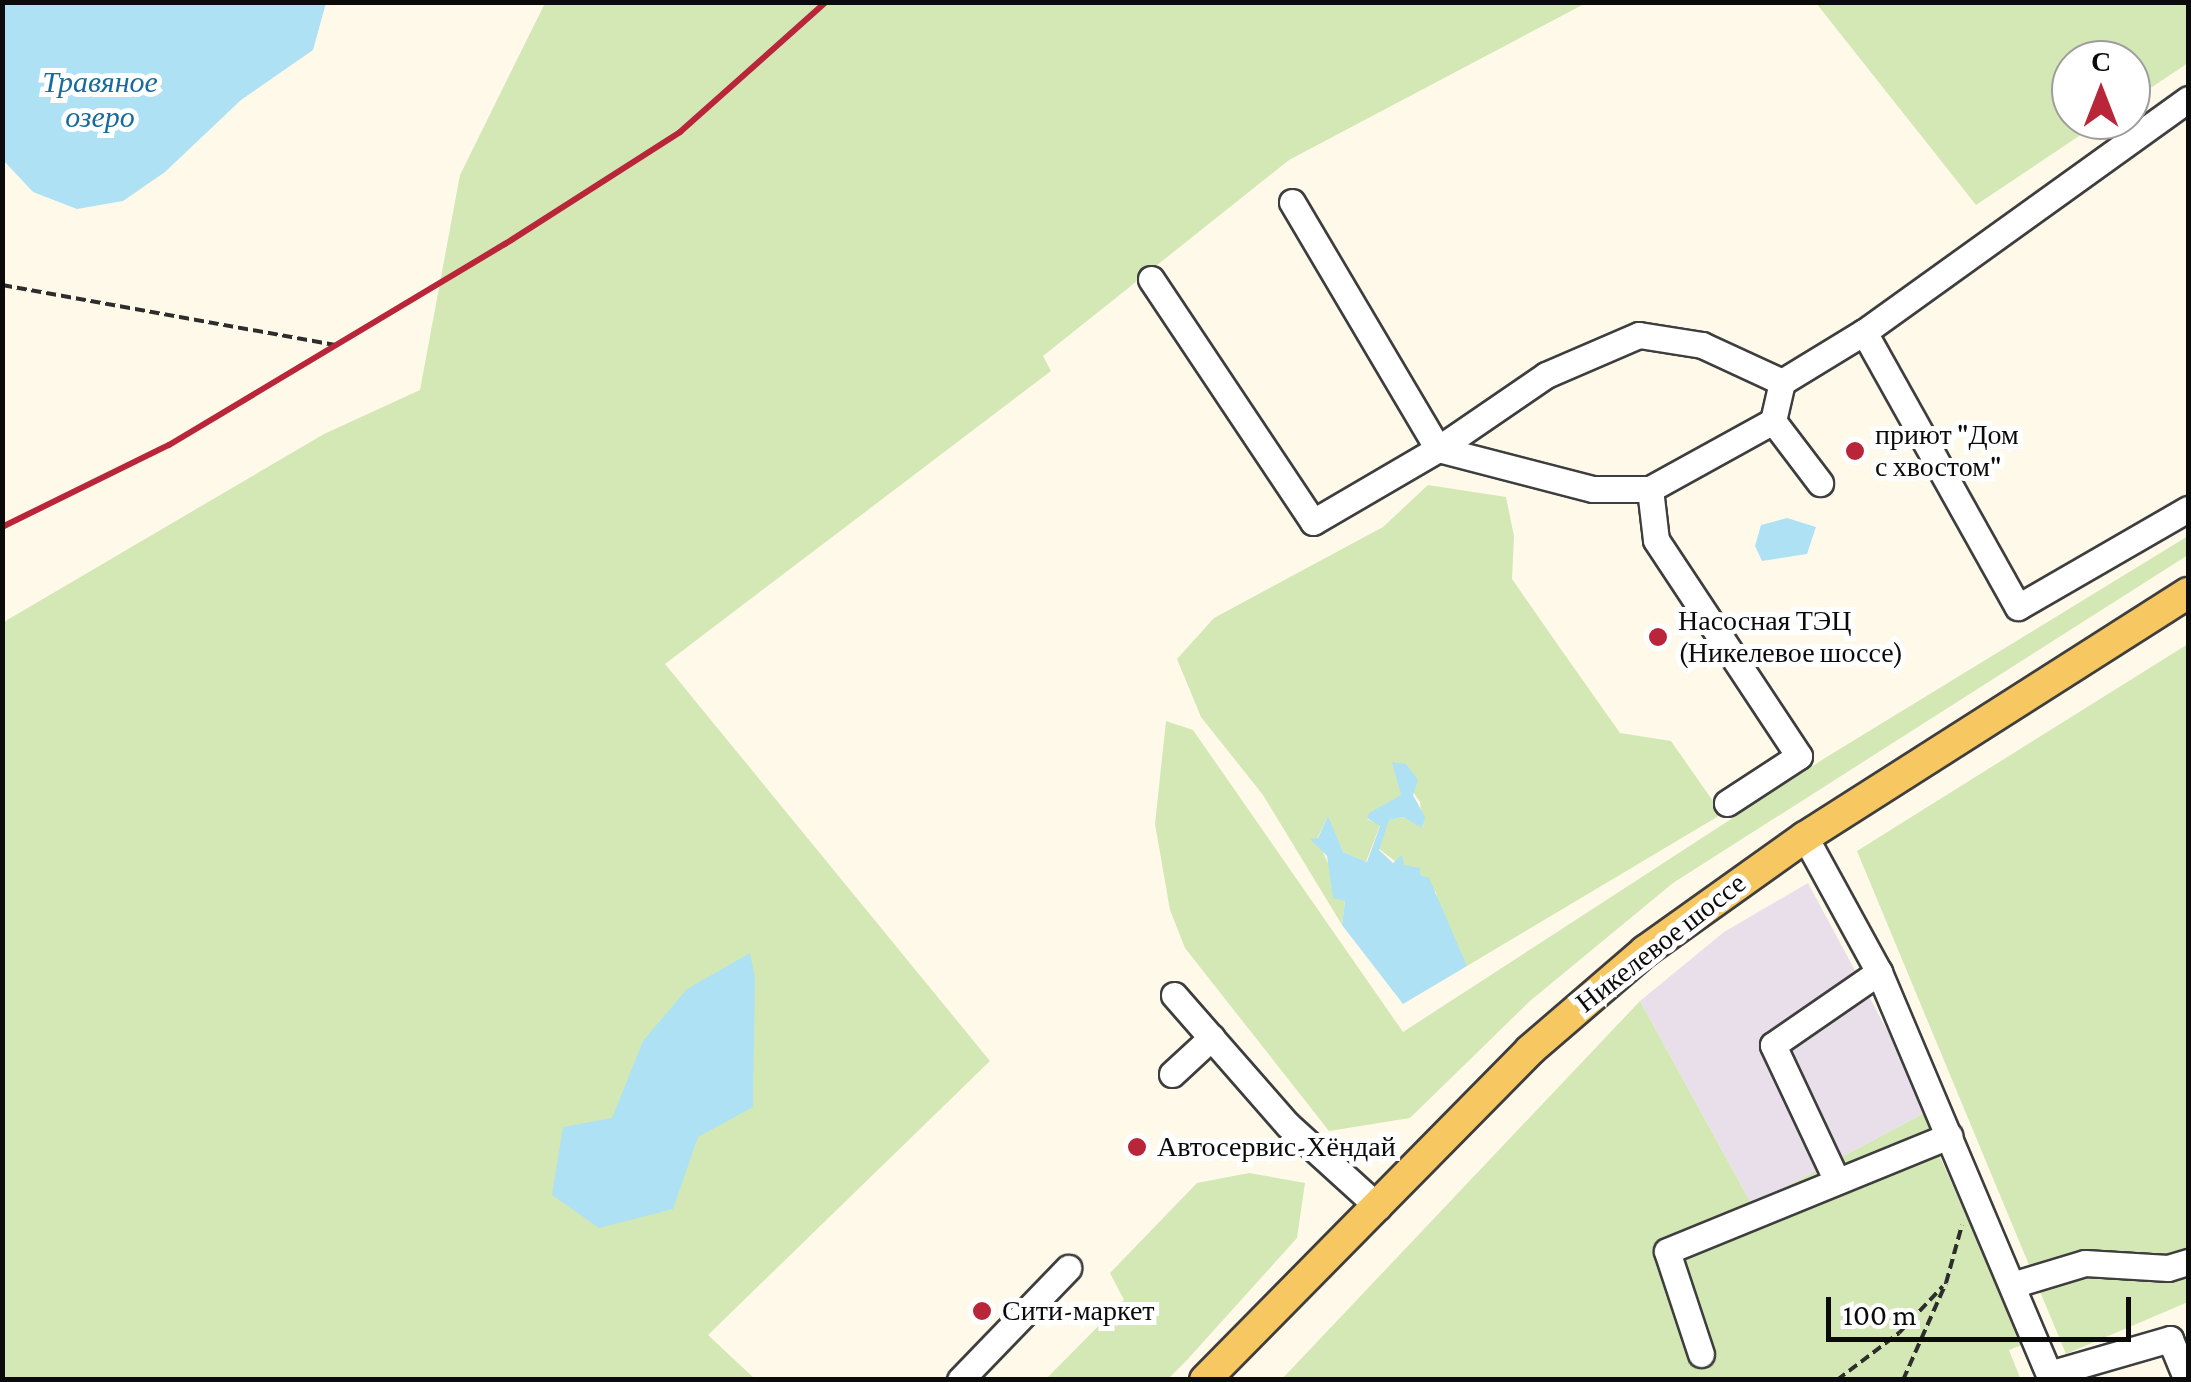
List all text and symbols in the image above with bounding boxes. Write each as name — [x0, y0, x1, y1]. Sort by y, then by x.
north arrow — [2051, 40, 2151, 140]
text: С — [2091, 46, 2111, 77]
water label: Травяное озеро — [42, 64, 158, 134]
place label: приют "Дом с хвостом" — [1875, 418, 2019, 484]
marker: приют "Дом с хвостом" — [1844, 440, 1866, 462]
place label: Насосная ТЭЦ (Никелевое шоссе) — [1678, 604, 1904, 670]
marker: Насосная ТЭЦ (Никелевое шоссе) — [1647, 626, 1669, 648]
street label: Никелевое шоссе — [1570, 866, 1752, 1020]
place label: Автосервис-Хёндай — [1157, 1130, 1396, 1164]
marker: Автосервис-Хёндай — [1126, 1136, 1148, 1158]
scale bar — [1831, 1277, 2136, 1339]
place label: Сити-маркет — [1002, 1294, 1155, 1328]
text: 100 m — [1843, 1298, 1917, 1331]
marker: Сити-маркет — [971, 1300, 993, 1322]

